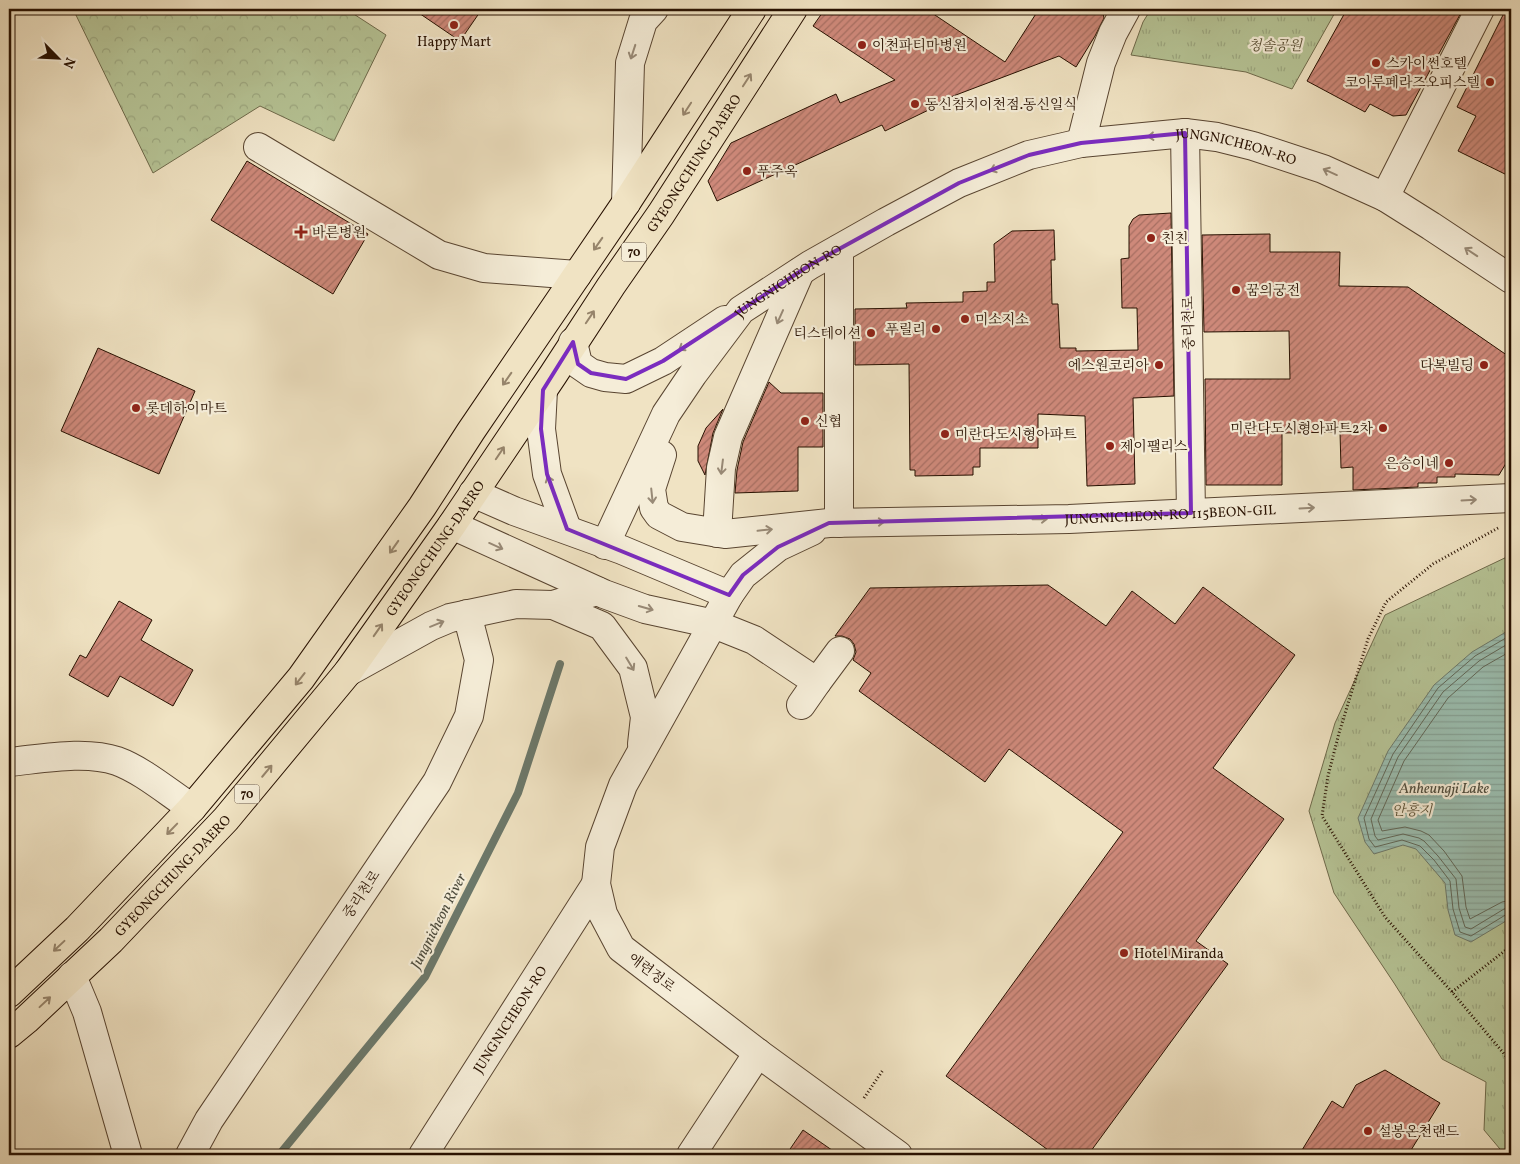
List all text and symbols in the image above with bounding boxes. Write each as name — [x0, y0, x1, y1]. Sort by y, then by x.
marker: Happy Mart — [448, 19, 460, 31]
north arrow — [32, 32, 82, 82]
place label: Happy Mart — [417, 33, 491, 52]
place label: 이천파티마병원 — [872, 37, 967, 56]
park label: 청솔공원 — [1248, 37, 1304, 56]
marker: 이천파티마병원 — [856, 39, 868, 51]
one-way arrow — [628, 44, 637, 59]
text: N — [58, 54, 79, 71]
place label: 스카이썬호텔 — [1386, 55, 1467, 74]
marker: 스카이썬호텔 — [1370, 57, 1382, 69]
one-way arrow — [742, 73, 753, 87]
place label: 코아루페라즈오피스텔 — [1345, 74, 1480, 93]
marker: 코아루페라즈오피스텔 — [1484, 76, 1496, 88]
street label: GYEONGCHUNG-DAERO — [643, 91, 747, 237]
place label: 동신참치이천점.동신일식 — [925, 96, 1077, 115]
marker: 동신참치이천점.동신일식 — [909, 98, 921, 110]
one-way arrow — [682, 101, 692, 115]
street label: JUNGNICHEON-RO — [1175, 125, 1298, 171]
one-way arrow — [1148, 131, 1164, 140]
place label: 푸주옥 — [757, 163, 798, 182]
one-way arrow — [990, 164, 1005, 173]
marker: 푸주옥 — [741, 165, 753, 177]
one-way arrow — [1323, 167, 1338, 177]
place label: 바른병원 — [312, 224, 366, 243]
marker: 바른병원 — [294, 225, 308, 239]
place label: 친친 — [1161, 230, 1188, 249]
marker: 친친 — [1145, 232, 1157, 244]
one-way arrow — [593, 237, 603, 251]
street label: JUNGNICHEON-RO — [731, 241, 846, 322]
road number: 70 — [622, 242, 646, 262]
one-way arrow — [1464, 247, 1478, 257]
place label: 꿈의궁전 — [1246, 282, 1300, 301]
marker: 꿈의궁전 — [1230, 284, 1242, 296]
street label: 중리천로 — [1180, 295, 1199, 350]
one-way arrow — [775, 309, 785, 324]
one-way arrow — [585, 311, 595, 325]
place label: 미소지소 — [975, 311, 1030, 330]
marker: 미소지소 — [959, 313, 971, 325]
place label: 푸릴리 — [885, 321, 926, 340]
marker: 푸릴리 — [930, 323, 942, 335]
place label: 티스테이션 — [793, 325, 861, 344]
marker: 티스테이션 — [865, 327, 877, 339]
one-way arrow — [679, 341, 693, 351]
place label: 에스원코리아 — [1068, 357, 1149, 376]
place label: 다복빌딩 — [1420, 357, 1474, 376]
marker: 에스원코리아 — [1153, 359, 1165, 371]
marker: 다복빌딩 — [1478, 359, 1490, 371]
one-way arrow — [502, 372, 512, 386]
place label: 롯데하이마트 — [146, 400, 228, 419]
marker: 롯데하이마트 — [130, 402, 142, 414]
place label: 신협 — [815, 413, 842, 432]
marker: 신협 — [799, 415, 811, 427]
place label: 미란다도시형아파트2차 — [1230, 420, 1373, 439]
marker: 미란다도시형아파트2차 — [1377, 422, 1389, 434]
place label: 미란다도시형아파트 — [955, 426, 1077, 445]
marker: 미란다도시형아파트 — [939, 428, 951, 440]
place label: 제이팰리스 — [1120, 438, 1188, 457]
marker: 제이팰리스 — [1104, 440, 1116, 452]
one-way arrow — [495, 446, 505, 460]
place label: 은승이네 — [1385, 455, 1439, 474]
marker: 은승이네 — [1443, 457, 1455, 469]
one-way arrow — [717, 459, 727, 475]
one-way arrow — [545, 476, 554, 492]
street label: GYEONGCHUNG-DAERO — [382, 478, 490, 621]
one-way arrow — [648, 488, 657, 504]
one-way arrow — [1461, 495, 1477, 504]
street label: JUNGNICHEON-RO 115BEON-GIL — [1064, 501, 1276, 530]
one-way arrow — [1299, 503, 1315, 512]
one-way arrow — [1032, 515, 1048, 524]
one-way arrow — [869, 517, 885, 527]
one-way arrow — [757, 525, 773, 535]
one-way arrow — [389, 540, 399, 554]
one-way arrow — [488, 541, 503, 551]
one-way arrow — [637, 604, 653, 614]
one-way arrow — [429, 618, 444, 628]
one-way arrow — [373, 623, 383, 637]
one-way arrow — [625, 657, 635, 671]
one-way arrow — [294, 672, 305, 685]
one-way arrow — [261, 765, 272, 778]
water label: Anheungji Lake — [1398, 779, 1490, 800]
road number: 70 — [234, 784, 260, 804]
park label: 안흥지 — [1392, 802, 1434, 821]
street label: GYEONGCHUNG-DAERO — [111, 811, 236, 941]
one-way arrow — [166, 823, 178, 836]
street label: 중리천로 — [339, 867, 386, 923]
water label: Jungnicheon River — [405, 870, 473, 975]
one-way arrow — [52, 940, 65, 952]
place label: Hotel Miranda — [1134, 945, 1224, 964]
marker: Hotel Miranda — [1118, 947, 1130, 959]
street label: 애련정로 — [624, 949, 679, 997]
street label: JUNGNICHEON-RO — [470, 963, 552, 1077]
one-way arrow — [39, 996, 52, 1008]
place label: 설봉온천랜드 — [1378, 1123, 1460, 1142]
marker: 설봉온천랜드 — [1362, 1125, 1374, 1137]

